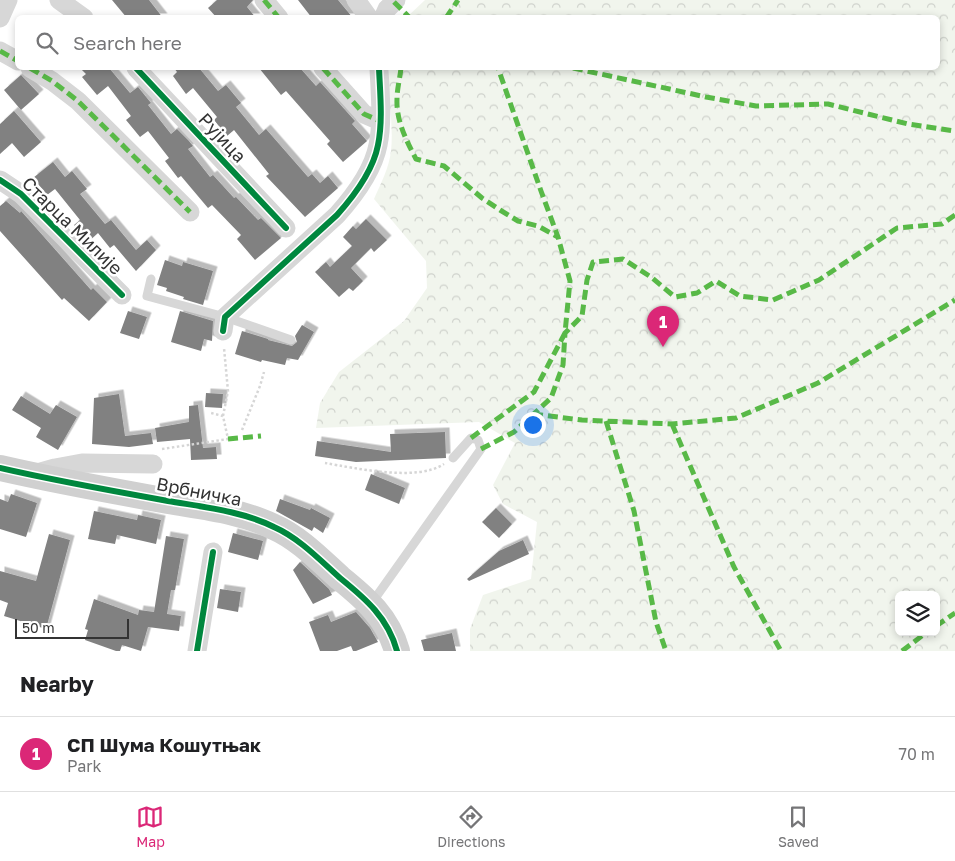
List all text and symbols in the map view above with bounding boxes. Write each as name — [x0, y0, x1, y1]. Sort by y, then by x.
search box — [15, 15, 940, 70]
icon: search — [33, 29, 61, 57]
text: Search here — [73, 31, 182, 54]
street label: Рујица — [194, 108, 251, 167]
street label: Старца Милије — [18, 172, 128, 279]
pin: 1 — [647, 306, 679, 347]
your location — [520, 412, 546, 438]
street label: Врбничка — [155, 472, 244, 510]
map controls — [895, 591, 940, 636]
button: layers — [895, 591, 940, 636]
scale bar — [15, 616, 129, 639]
text: 50 m — [22, 619, 55, 636]
text: Nearby — [20, 671, 94, 697]
text: СП Шума Кошутњак — [67, 733, 261, 756]
text: 1 — [32, 744, 40, 764]
text: 70 m — [898, 744, 935, 764]
text: Park — [67, 756, 102, 776]
tab: Map — [136, 803, 165, 850]
tab: Directions — [437, 803, 506, 850]
tab: Saved — [778, 803, 819, 850]

